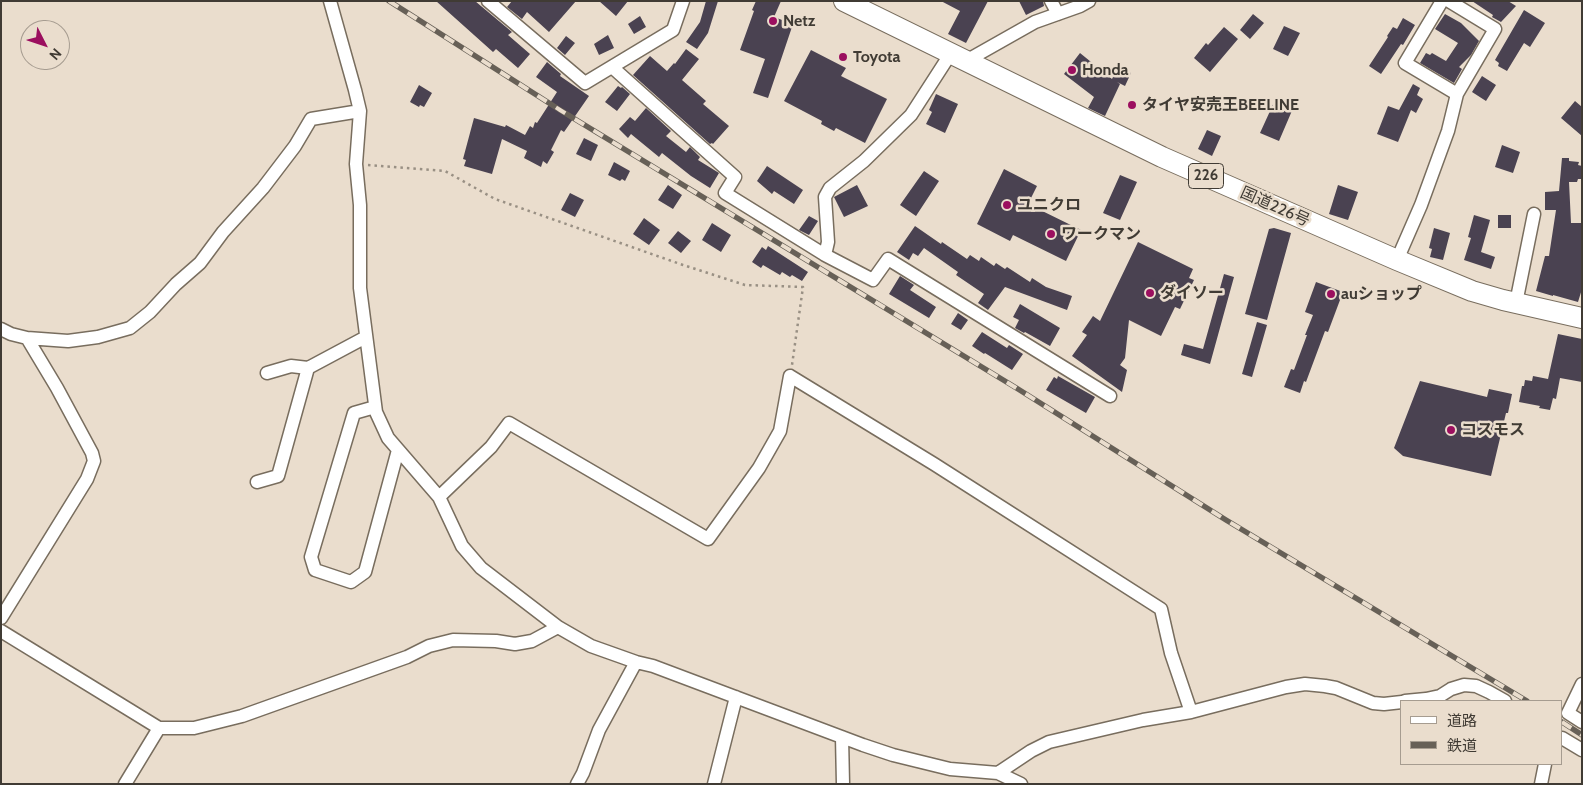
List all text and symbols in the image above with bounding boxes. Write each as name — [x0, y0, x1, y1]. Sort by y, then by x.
place label: Netz — [783, 11, 815, 31]
marker: Netz — [767, 15, 779, 27]
north arrow — [20, 20, 70, 70]
text: N — [46, 45, 66, 64]
place label: Toyota — [853, 47, 901, 67]
marker: Toyota — [837, 51, 849, 63]
place label: Honda — [1082, 60, 1129, 80]
marker: Honda — [1066, 64, 1078, 76]
place label: タイヤ安売王BEELINE — [1142, 95, 1299, 115]
marker: タイヤ安売王BEELINE — [1126, 99, 1138, 111]
road number: 226 — [1188, 164, 1224, 188]
street label: 国道226号 — [1237, 183, 1313, 231]
place label: ユニクロ — [1017, 195, 1081, 215]
marker: ユニクロ — [1001, 199, 1013, 211]
place label: ワークマン — [1061, 224, 1141, 244]
marker: ワークマン — [1045, 228, 1057, 240]
place label: ダイソー — [1160, 283, 1224, 303]
place label: auショップ — [1341, 284, 1422, 304]
marker: ダイソー — [1144, 287, 1156, 299]
marker: auショップ — [1325, 288, 1337, 300]
place label: コスモス — [1461, 420, 1525, 440]
marker: コスモス — [1445, 424, 1457, 436]
legend — [1400, 700, 1563, 765]
text: 道路 — [1447, 712, 1477, 730]
text: 鉄道 — [1447, 737, 1477, 755]

